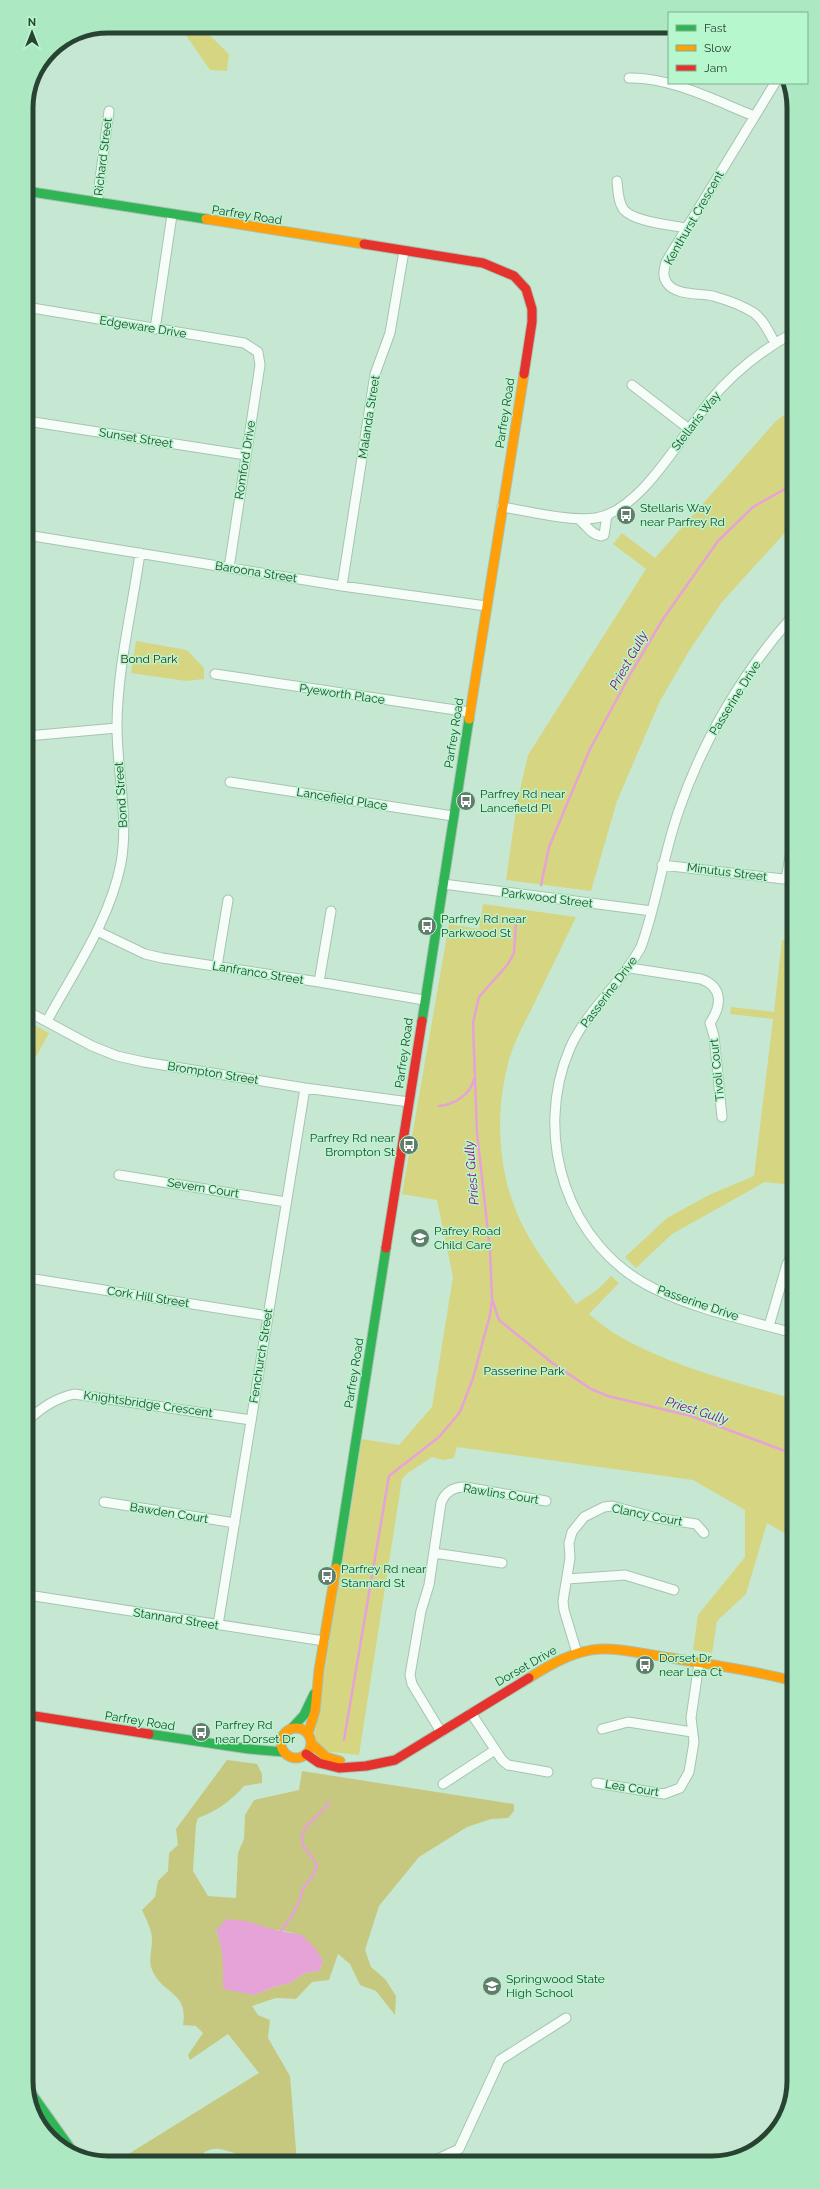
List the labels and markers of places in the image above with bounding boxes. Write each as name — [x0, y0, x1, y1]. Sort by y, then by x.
place label: Stellaris Way near Parfrey Rd — [640, 501, 725, 529]
bus stop icon: Stellaris Way near Parfrey Rd — [615, 504, 637, 526]
place label: Parfrey Rd near Lancefield Pl — [480, 787, 566, 815]
bus stop icon: Parfrey Rd near Lancefield Pl — [455, 790, 477, 812]
place label: Parfrey Rd near Parkwood St — [441, 912, 527, 940]
bus stop icon: Parfrey Rd near Parkwood St — [416, 915, 438, 937]
place label: Parfrey Rd near Brompton St — [310, 1131, 396, 1159]
bus stop icon: Parfrey Rd near Brompton St — [398, 1134, 420, 1156]
place label: Pafrey Road Child Care — [434, 1224, 501, 1252]
school or university icon: Pafrey Road Child Care — [409, 1227, 431, 1249]
place label: Parfrey Rd near Stannard St — [341, 1562, 427, 1590]
bus stop icon: Parfrey Rd near Stannard St — [316, 1565, 338, 1587]
place label: Dorset Dr near Lea Ct — [659, 1651, 722, 1679]
bus stop icon: Dorset Dr near Lea Ct — [634, 1654, 656, 1676]
place label: Parfrey Rd near Dorset Dr — [215, 1718, 296, 1746]
bus stop icon: Parfrey Rd near Dorset Dr — [190, 1721, 212, 1743]
place label: Springwood State High School — [506, 1972, 605, 2000]
school or university icon: Springwood State High School — [481, 1975, 503, 1997]

